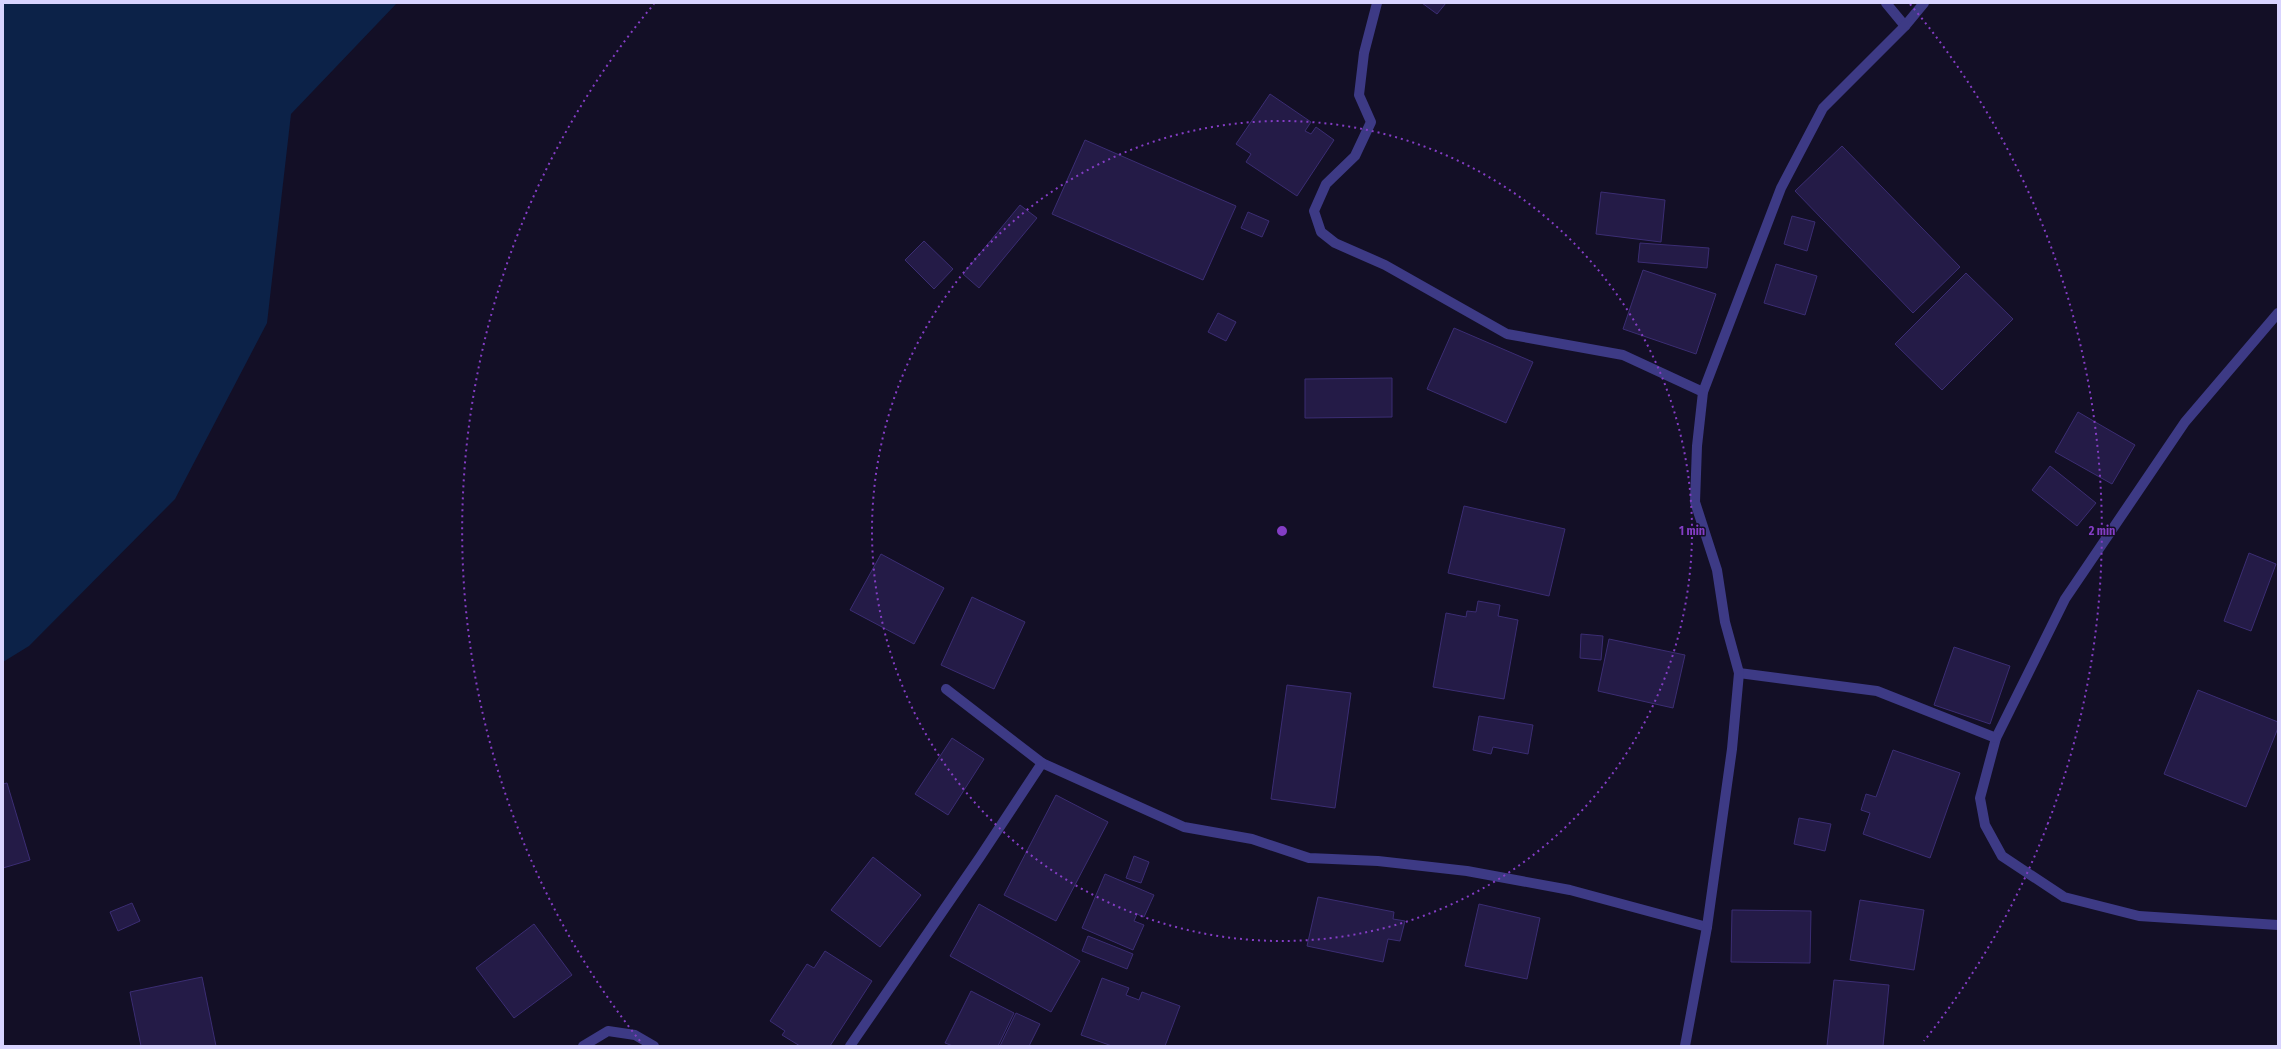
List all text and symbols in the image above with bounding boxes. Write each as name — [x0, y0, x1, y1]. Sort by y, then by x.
centre of rings — [1275, 524, 1289, 538]
text: 1 min — [1679, 524, 1705, 538]
text: 2 min — [2088, 524, 2115, 538]

